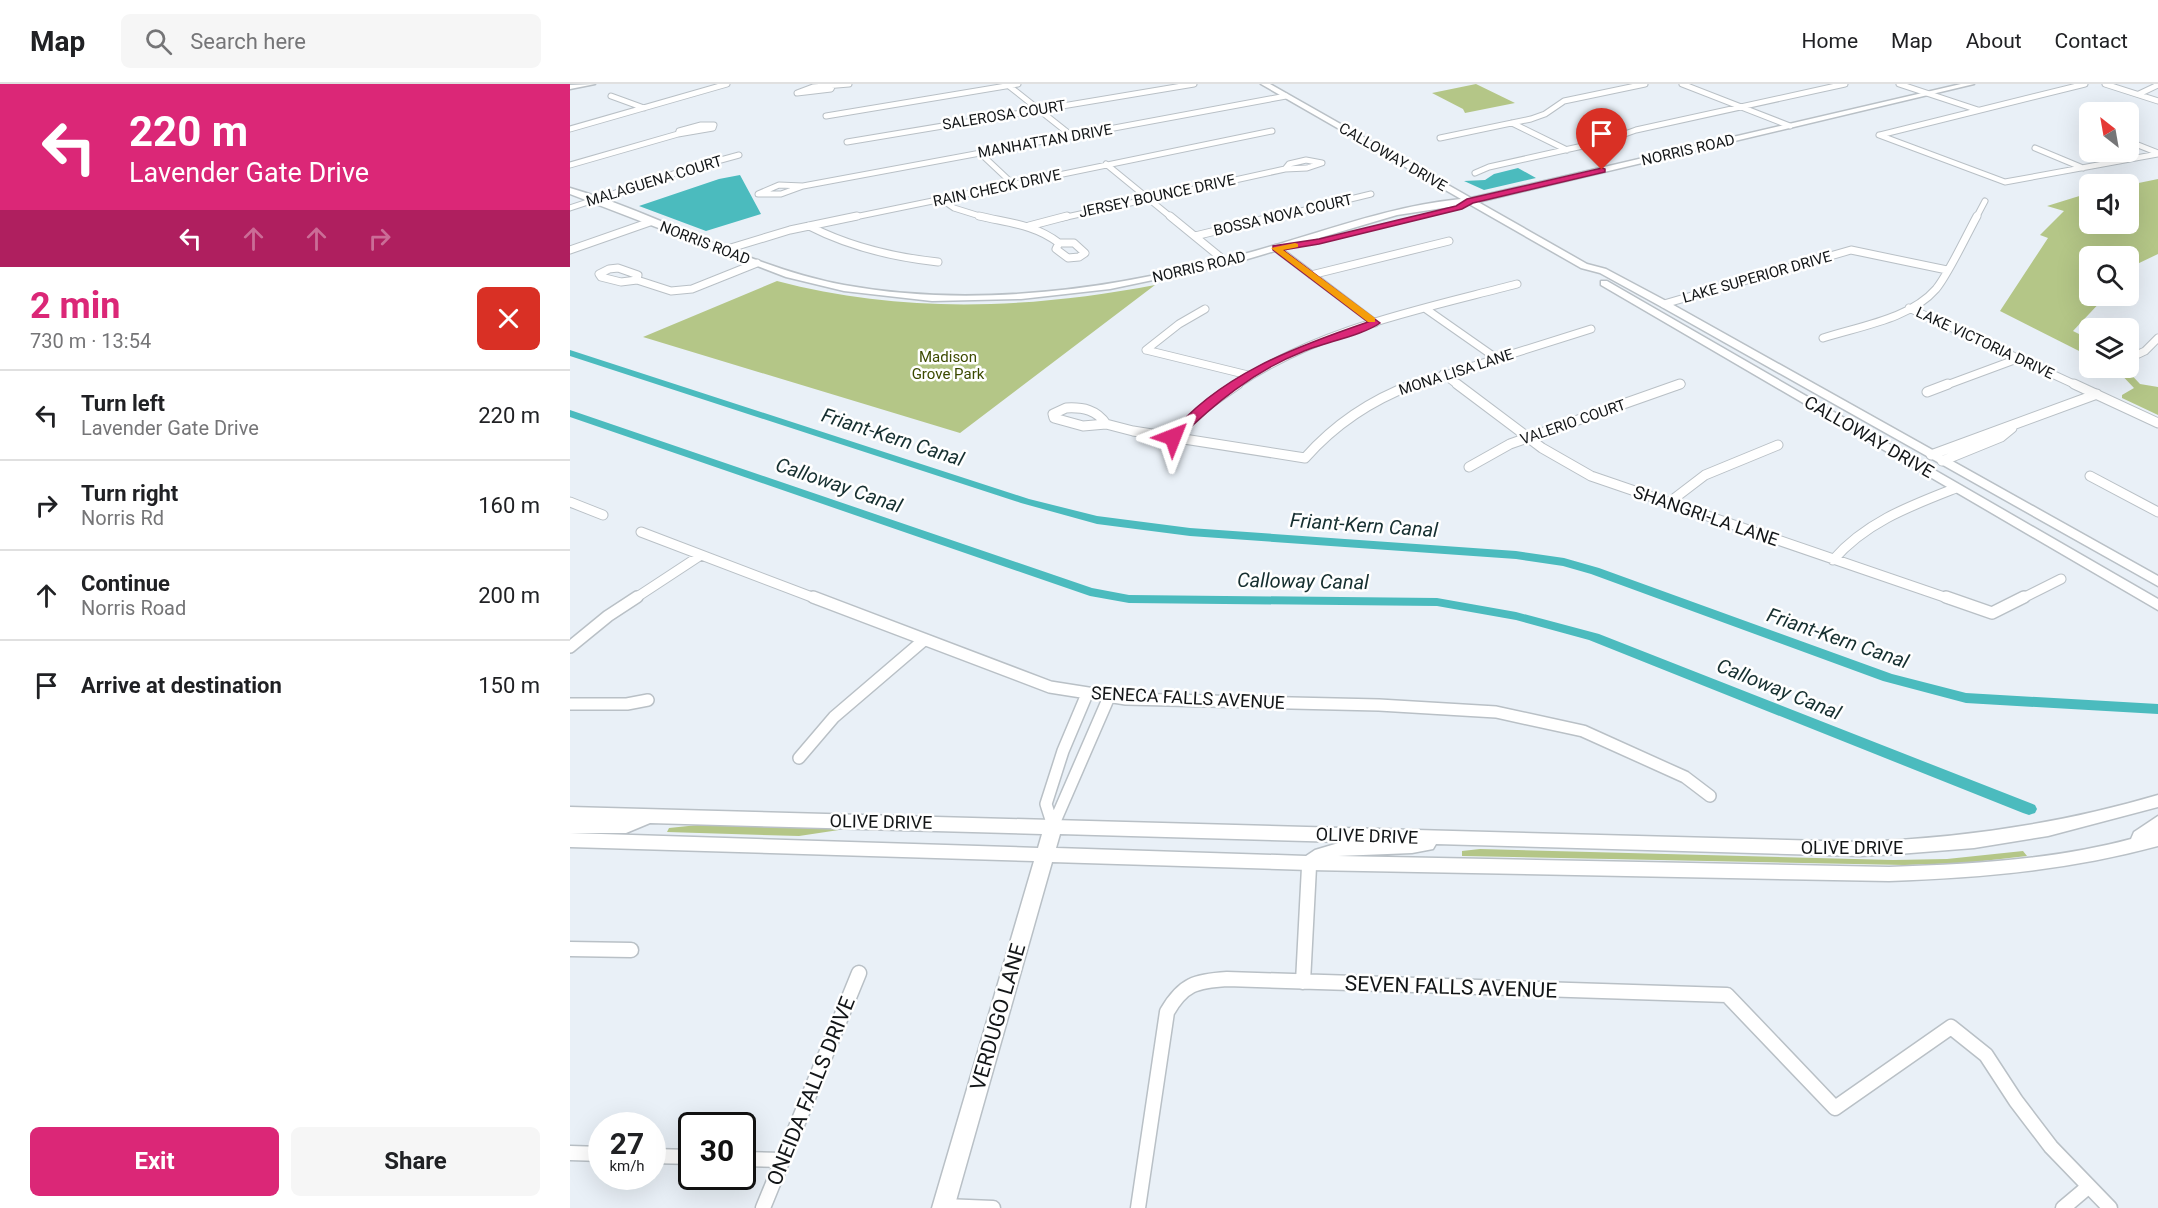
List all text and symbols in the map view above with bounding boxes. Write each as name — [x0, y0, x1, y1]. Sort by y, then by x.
search box — [121, 14, 541, 68]
text: Map — [30, 25, 85, 58]
icon: search — [142, 25, 175, 58]
text: Search here — [190, 29, 306, 54]
text: Home — [1802, 29, 1858, 53]
text: Map — [1891, 29, 1933, 53]
text: About — [1966, 29, 2022, 53]
text: Contact — [2055, 29, 2128, 53]
street label: SALEROSA COURT — [941, 96, 1067, 134]
north arrow — [2079, 102, 2139, 162]
map controls — [2079, 102, 2139, 378]
text: 220 m — [129, 107, 248, 156]
icon: left — [30, 108, 108, 186]
pin — [1576, 108, 1627, 170]
icon: arrive — [1585, 117, 1618, 150]
street label: CALLOWAY DRIVE — [1336, 119, 1451, 195]
street label: MANHATTAN DRIVE — [976, 120, 1114, 162]
street label: NORRIS ROAD — [1640, 131, 1736, 169]
street label: MALAGUENA COURT — [584, 152, 724, 210]
text: Lavender Gate Drive — [129, 157, 369, 189]
street label: RAIN CHECK DRIVE — [931, 166, 1063, 210]
street label: JERSEY BOUNCE DRIVE — [1077, 171, 1237, 221]
button: sound — [2079, 174, 2139, 234]
street label: BOSSA NOVA COURT — [1212, 190, 1354, 240]
street label: NORRIS ROAD — [657, 218, 753, 268]
icon: left — [174, 222, 207, 255]
icon: ahead — [237, 222, 270, 255]
icon: ahead — [300, 222, 333, 255]
icon: right — [363, 222, 396, 255]
button: search — [2079, 246, 2139, 306]
street label: LAKE SUPERIOR DRIVE — [1680, 247, 1834, 307]
street label: NORRIS ROAD — [1151, 248, 1247, 286]
text: 2 min — [30, 285, 121, 327]
button: close — [477, 287, 540, 350]
street label: LAKE VICTORIA DRIVE — [1913, 303, 2057, 383]
button: layers — [2079, 318, 2139, 378]
text: 730 m · 13:54 — [30, 329, 151, 353]
street label: MONA LISA LANE — [1396, 345, 1516, 399]
park label: Madison Grove Park — [912, 348, 985, 383]
text: Turn left — [81, 391, 165, 416]
street label: CALLOWAY DRIVE — [1801, 391, 1938, 482]
street label: VALERIO COURT — [1518, 396, 1628, 448]
icon: left — [30, 399, 63, 432]
text: 220 m — [478, 403, 540, 428]
water label: Friant-Kern Canal — [819, 403, 967, 471]
position arrow — [1141, 405, 1205, 469]
text: Lavender Gate Drive — [81, 416, 259, 440]
water label: Calloway Canal — [773, 452, 906, 518]
text: Turn right — [81, 481, 178, 506]
street label: SHANGRI-LA LANE — [1631, 481, 1782, 550]
icon: right — [30, 489, 63, 522]
text: 160 m — [478, 493, 540, 518]
text: Norris Rd — [81, 506, 164, 530]
water label: Friant-Kern Canal — [1289, 508, 1439, 542]
water label: Calloway Canal — [1237, 568, 1369, 594]
text: Continue — [81, 571, 170, 596]
icon: ahead — [30, 579, 63, 612]
text: 200 m — [478, 583, 540, 608]
text: Norris Road — [81, 596, 186, 620]
water label: Friant-Kern Canal — [1764, 603, 1912, 674]
water label: Calloway Canal — [1713, 653, 1845, 725]
icon: arrive — [30, 669, 63, 702]
text: Arrive at destination — [81, 673, 282, 698]
text: 150 m — [478, 673, 540, 698]
street label: SENECA FALLS AVENUE — [1091, 682, 1285, 713]
street label: OLIVE DRIVE — [830, 810, 932, 833]
street label: OLIVE DRIVE — [1315, 823, 1419, 848]
street label: OLIVE DRIVE — [1801, 837, 1903, 858]
street label: VERDUGO LANE — [966, 941, 1030, 1093]
street label: SEVEN FALLS AVENUE — [1344, 971, 1558, 1003]
street label: ONEIDA FALLS DRIVE — [762, 993, 860, 1189]
speed limit sign: 30 — [678, 1112, 756, 1190]
text: 27 — [610, 1126, 644, 1161]
button: Exit — [30, 1127, 279, 1196]
button: Share — [291, 1127, 540, 1196]
text: km/h — [609, 1157, 645, 1175]

